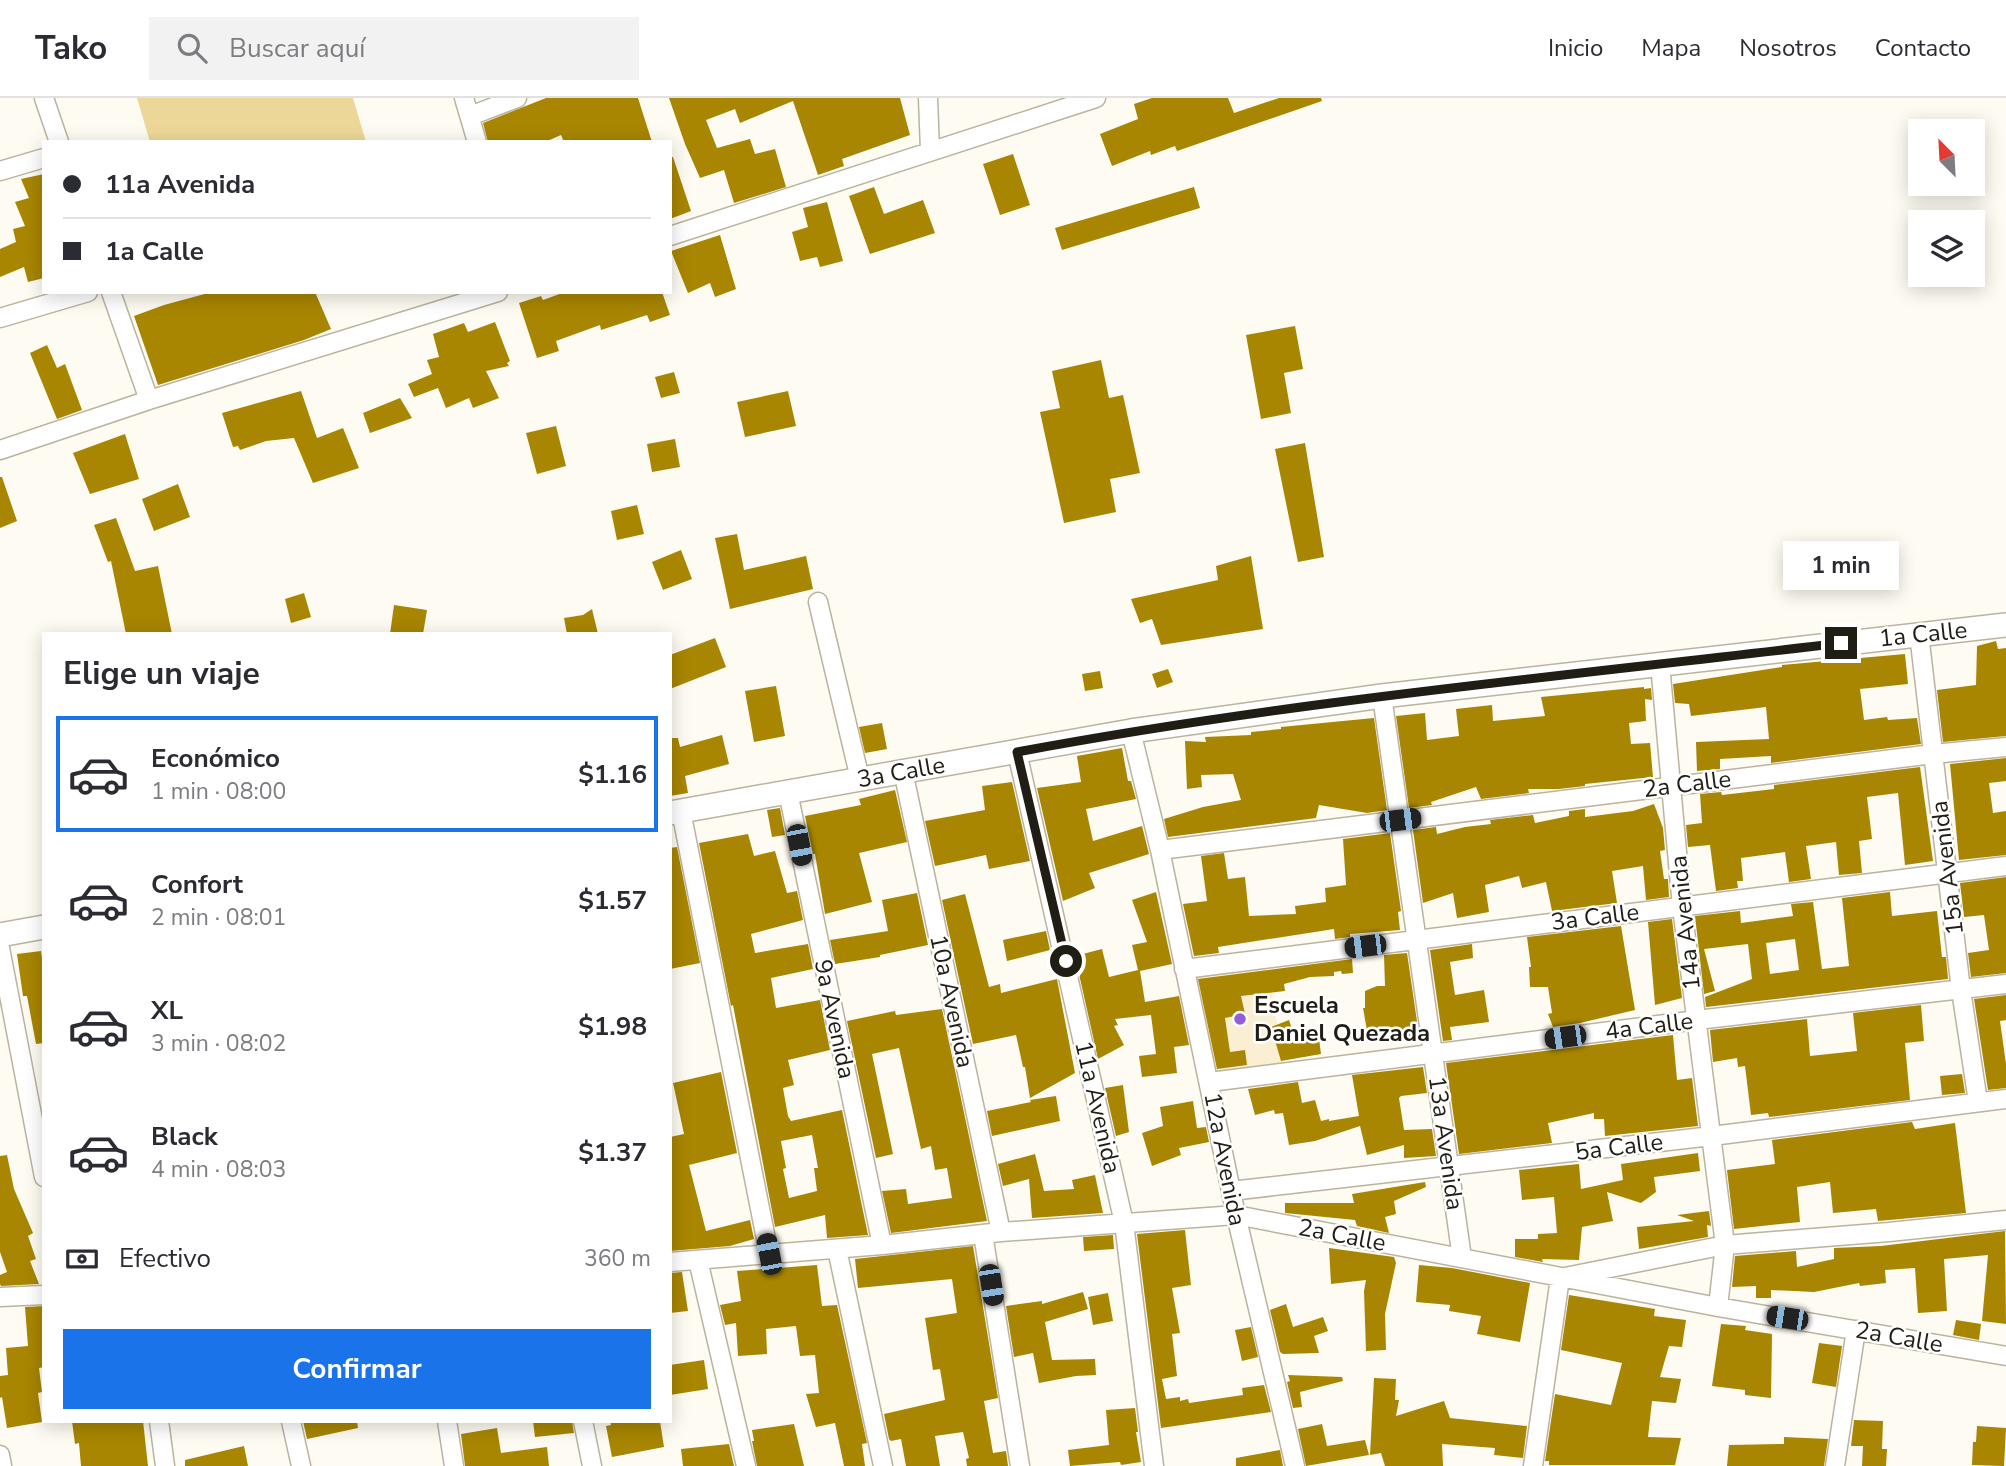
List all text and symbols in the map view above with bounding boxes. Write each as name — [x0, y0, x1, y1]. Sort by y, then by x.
search box — [149, 17, 639, 80]
text: Tako — [35, 26, 107, 71]
icon: search — [173, 29, 211, 67]
text: Buscar aquí — [229, 31, 365, 66]
text: Inicio — [1548, 32, 1603, 64]
text: Mapa — [1641, 32, 1701, 64]
text: Nosotros — [1739, 32, 1837, 64]
text: Contacto — [1875, 32, 1971, 64]
north arrow — [1908, 119, 1984, 196]
map controls — [1908, 119, 1985, 287]
text: 11a Avenida — [105, 167, 255, 202]
button: layers — [1908, 210, 1985, 287]
text: 1a Calle — [105, 234, 204, 269]
callout: 1 min — [1783, 542, 1899, 590]
text: 1 min — [1811, 550, 1871, 581]
street label: 1a Calle — [1877, 613, 1969, 655]
route end — [1825, 627, 1857, 659]
text: Elige un viaje — [63, 652, 260, 695]
text: Económico — [151, 741, 280, 776]
icon: car — [67, 743, 130, 806]
street label: 3a Calle — [855, 749, 947, 795]
text: $1.16 — [578, 757, 647, 792]
street label: 2a Calle — [1641, 763, 1733, 805]
text: 1 min · 08:00 — [151, 776, 286, 807]
street label: 15a Avenida — [1923, 799, 1971, 937]
car — [1378, 807, 1423, 833]
car — [785, 822, 814, 868]
street label: 14a Avenida — [1662, 854, 1708, 992]
text: Confort — [151, 867, 243, 902]
icon: car — [67, 869, 130, 932]
text: $1.57 — [578, 883, 647, 918]
street label: 3a Calle — [1549, 896, 1641, 938]
text: 2 min · 08:01 — [151, 902, 286, 933]
street label: 10a Avenida — [922, 931, 982, 1071]
car — [1343, 933, 1388, 959]
route start — [1050, 945, 1082, 977]
street label: 9a Avenida — [807, 956, 863, 1082]
place label: Escuela Daniel Quezada — [1254, 989, 1430, 1049]
text: XL — [151, 993, 183, 1028]
icon: car — [67, 995, 130, 1058]
street label: 4a Calle — [1603, 1005, 1695, 1047]
text: $1.98 — [578, 1009, 647, 1044]
marker: Escuela Daniel Quezada — [1232, 1011, 1248, 1027]
car — [1543, 1024, 1588, 1050]
text: 3 min · 08:02 — [151, 1028, 286, 1059]
street label: 11a Avenida — [1067, 1037, 1129, 1177]
street label: 13a Avenida — [1421, 1074, 1471, 1212]
street label: 12a Avenida — [1196, 1089, 1254, 1229]
text: Black — [151, 1119, 218, 1154]
icon: car — [67, 1121, 130, 1184]
street label: 5a Calle — [1573, 1126, 1665, 1168]
text: $1.37 — [578, 1135, 647, 1170]
text: 4 min · 08:03 — [151, 1154, 286, 1185]
street label: 2a Calle — [1295, 1211, 1389, 1259]
car — [755, 1231, 784, 1277]
icon: cash — [63, 1240, 101, 1278]
text: Efectivo — [119, 1241, 211, 1276]
text: 360 m — [584, 1243, 651, 1274]
car — [978, 1263, 1005, 1307]
car — [1765, 1304, 1810, 1332]
street label: 2a Calle — [1853, 1314, 1945, 1360]
button: Confirmar — [63, 1329, 651, 1409]

